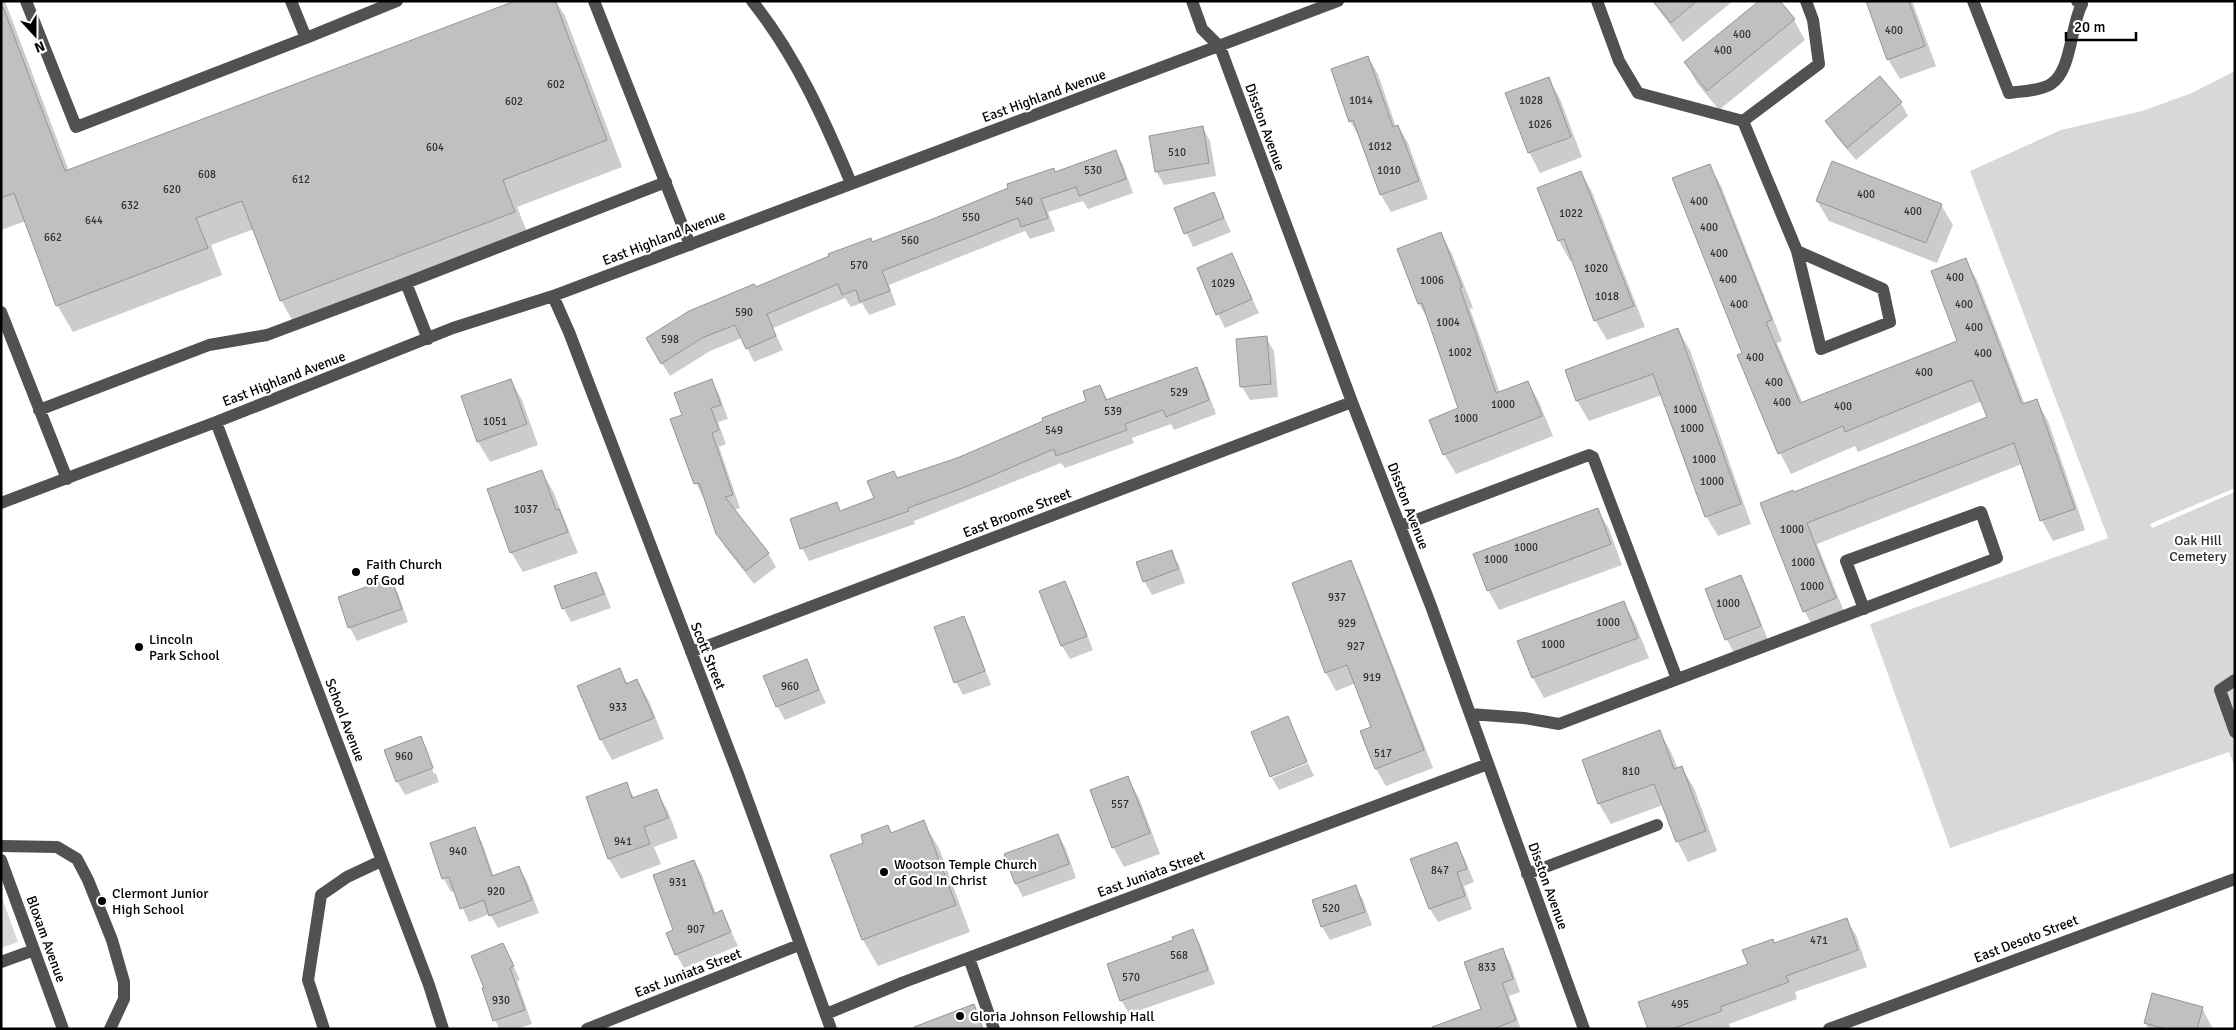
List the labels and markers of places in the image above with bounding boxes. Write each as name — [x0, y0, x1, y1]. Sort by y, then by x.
place label: Faith Church of God — [366, 556, 442, 589]
marker: Faith Church of God — [350, 566, 362, 578]
place label: Lincoln Park School — [149, 631, 220, 664]
marker: Lincoln Park School — [133, 641, 145, 653]
place label: Wootson Temple Church of God In Christ — [894, 856, 1037, 889]
marker: Wootson Temple Church of God In Christ — [878, 866, 890, 878]
place label: Clermont Junior High School — [112, 885, 209, 918]
marker: Clermont Junior High School — [96, 895, 108, 907]
place label: Gloria Johnson Fellowship Hall — [970, 1008, 1154, 1025]
marker: Gloria Johnson Fellowship Hall — [954, 1010, 966, 1022]

